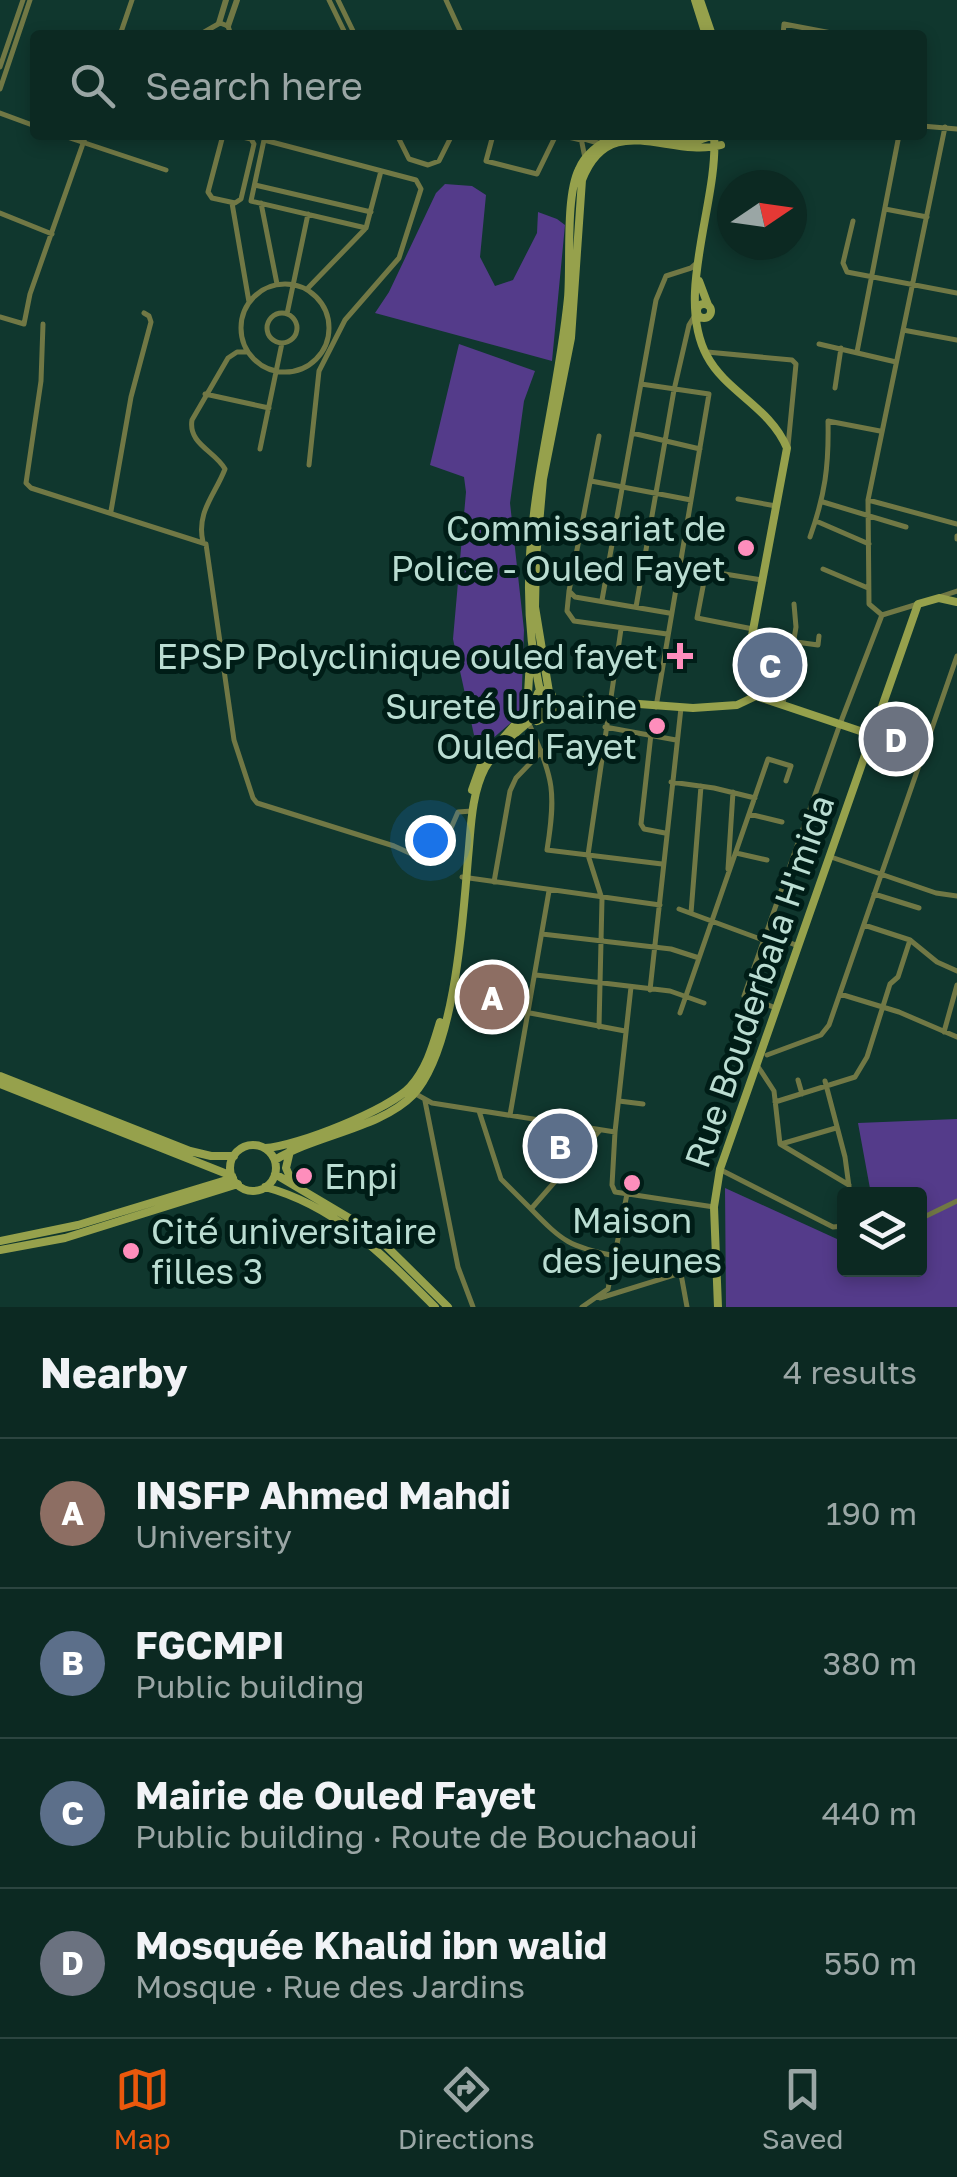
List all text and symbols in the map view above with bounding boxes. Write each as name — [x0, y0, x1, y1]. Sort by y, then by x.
search box — [30, 30, 927, 140]
icon: search — [65, 58, 120, 113]
text: Search here — [145, 63, 363, 108]
north arrow — [717, 170, 807, 260]
place label: Commissariat de Police - Ouled Fayet — [391, 507, 726, 589]
marker: Commissariat de Police - Ouled Fayet — [735, 537, 757, 559]
pin: C — [738, 628, 802, 702]
place label: EPSP Polyclinique ouled fayet — [156, 635, 658, 677]
marker: EPSP Polyclinique ouled fayet — [667, 643, 693, 669]
place label: Sureté Urbaine Ouled Fayet — [385, 685, 637, 767]
pin: D — [864, 702, 928, 776]
marker: Sureté Urbaine Ouled Fayet — [646, 715, 668, 737]
street label: Rue Bouderbala H'mida — [675, 789, 843, 1173]
your location — [405, 815, 456, 866]
pin: A — [460, 960, 524, 1034]
pin: B — [528, 1108, 592, 1184]
place label: Enpi — [324, 1155, 398, 1197]
marker: Enpi — [293, 1165, 315, 1187]
marker: Maison des jeunes — [621, 1172, 643, 1194]
map controls — [837, 1187, 927, 1277]
button: layers — [837, 1187, 927, 1277]
place label: Maison des jeunes — [542, 1199, 722, 1281]
place label: Cité universitaire filles 3 — [151, 1210, 437, 1292]
marker: Cité universitaire filles 3 — [120, 1240, 142, 1262]
text: Nearby — [40, 1347, 188, 1397]
text: 4 results — [783, 1353, 917, 1391]
text: INSFP Ahmed Mahdi — [135, 1472, 511, 1517]
text: A — [61, 1494, 84, 1532]
text: 190 m — [826, 1494, 917, 1532]
text: University — [135, 1517, 292, 1555]
text: FGCMPI — [135, 1622, 285, 1667]
text: B — [61, 1644, 84, 1682]
text: 380 m — [823, 1644, 917, 1682]
text: Public building — [135, 1667, 364, 1705]
text: Mairie de Ouled Fayet — [135, 1772, 536, 1817]
text: C — [61, 1794, 84, 1832]
text: 440 m — [822, 1794, 917, 1832]
text: Public building · Route de Bouchaoui — [135, 1817, 698, 1855]
text: Mosquée Khalid ibn walid — [135, 1922, 607, 1967]
text: D — [61, 1944, 84, 1982]
text: 550 m — [824, 1944, 917, 1982]
text: Mosque · Rue des Jardins — [135, 1967, 525, 2005]
tab: Map — [114, 2062, 171, 2155]
tab: Directions — [398, 2062, 535, 2155]
tab: Saved — [762, 2062, 843, 2155]

